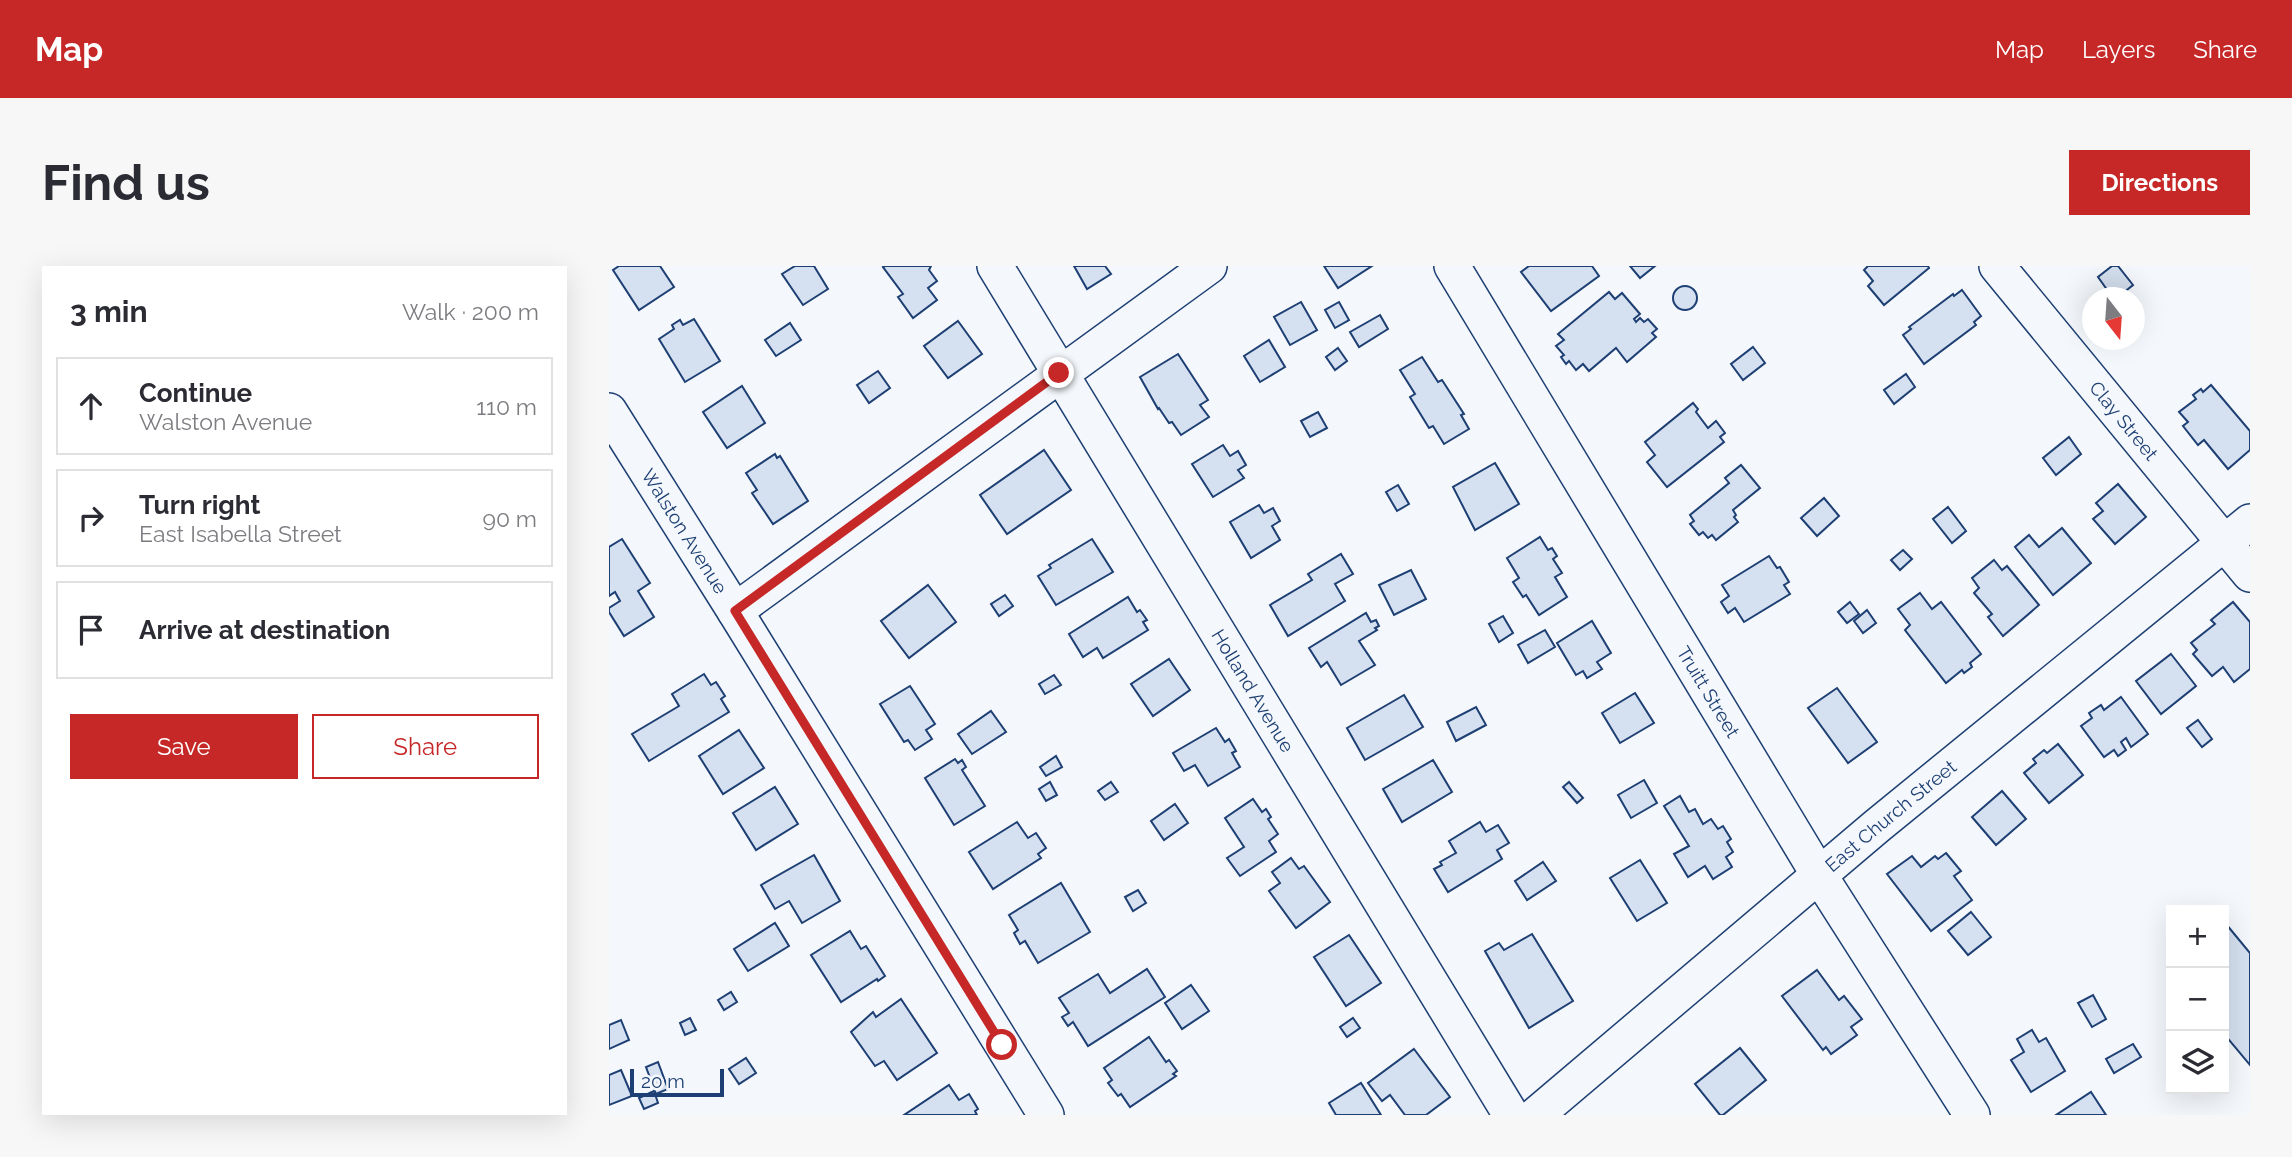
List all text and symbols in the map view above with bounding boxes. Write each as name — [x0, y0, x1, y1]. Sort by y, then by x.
text: Map — [35, 30, 103, 69]
text: Map — [1995, 35, 2044, 64]
text: Layers — [2082, 35, 2155, 64]
text: Share — [2193, 35, 2257, 64]
button: Directions — [2069, 150, 2250, 215]
text: Find us — [42, 154, 210, 211]
north arrow — [2082, 287, 2145, 350]
text: 3 min — [70, 294, 148, 329]
text: Walk · 200 m — [402, 298, 539, 325]
route end — [1043, 357, 1074, 388]
street label: Clay Street — [2085, 377, 2163, 465]
text: Continue — [139, 378, 252, 408]
icon: ahead — [72, 387, 110, 425]
text: 110 m — [476, 393, 537, 420]
text: Walston Avenue — [139, 408, 312, 435]
street label: Walston Avenue — [637, 465, 732, 598]
text: Turn right — [139, 490, 260, 520]
icon: right — [72, 499, 110, 537]
text: 90 m — [482, 505, 537, 532]
text: East Isabella Street — [139, 520, 342, 547]
icon: arrive — [72, 611, 110, 649]
text: Arrive at destination — [139, 615, 390, 645]
street label: Holland Avenue — [1207, 625, 1299, 756]
street label: Truitt Street — [1673, 642, 1745, 742]
button: Save — [70, 714, 298, 779]
button: Share — [312, 714, 539, 779]
street label: East Church Street — [1821, 755, 1961, 876]
map controls — [2166, 905, 2229, 1094]
button: + — [2166, 905, 2229, 968]
button: − — [2166, 968, 2229, 1031]
route start — [986, 1029, 1017, 1060]
button: layers — [2166, 1031, 2229, 1094]
scale bar — [630, 1066, 725, 1098]
text: 20 m — [641, 1070, 685, 1092]

